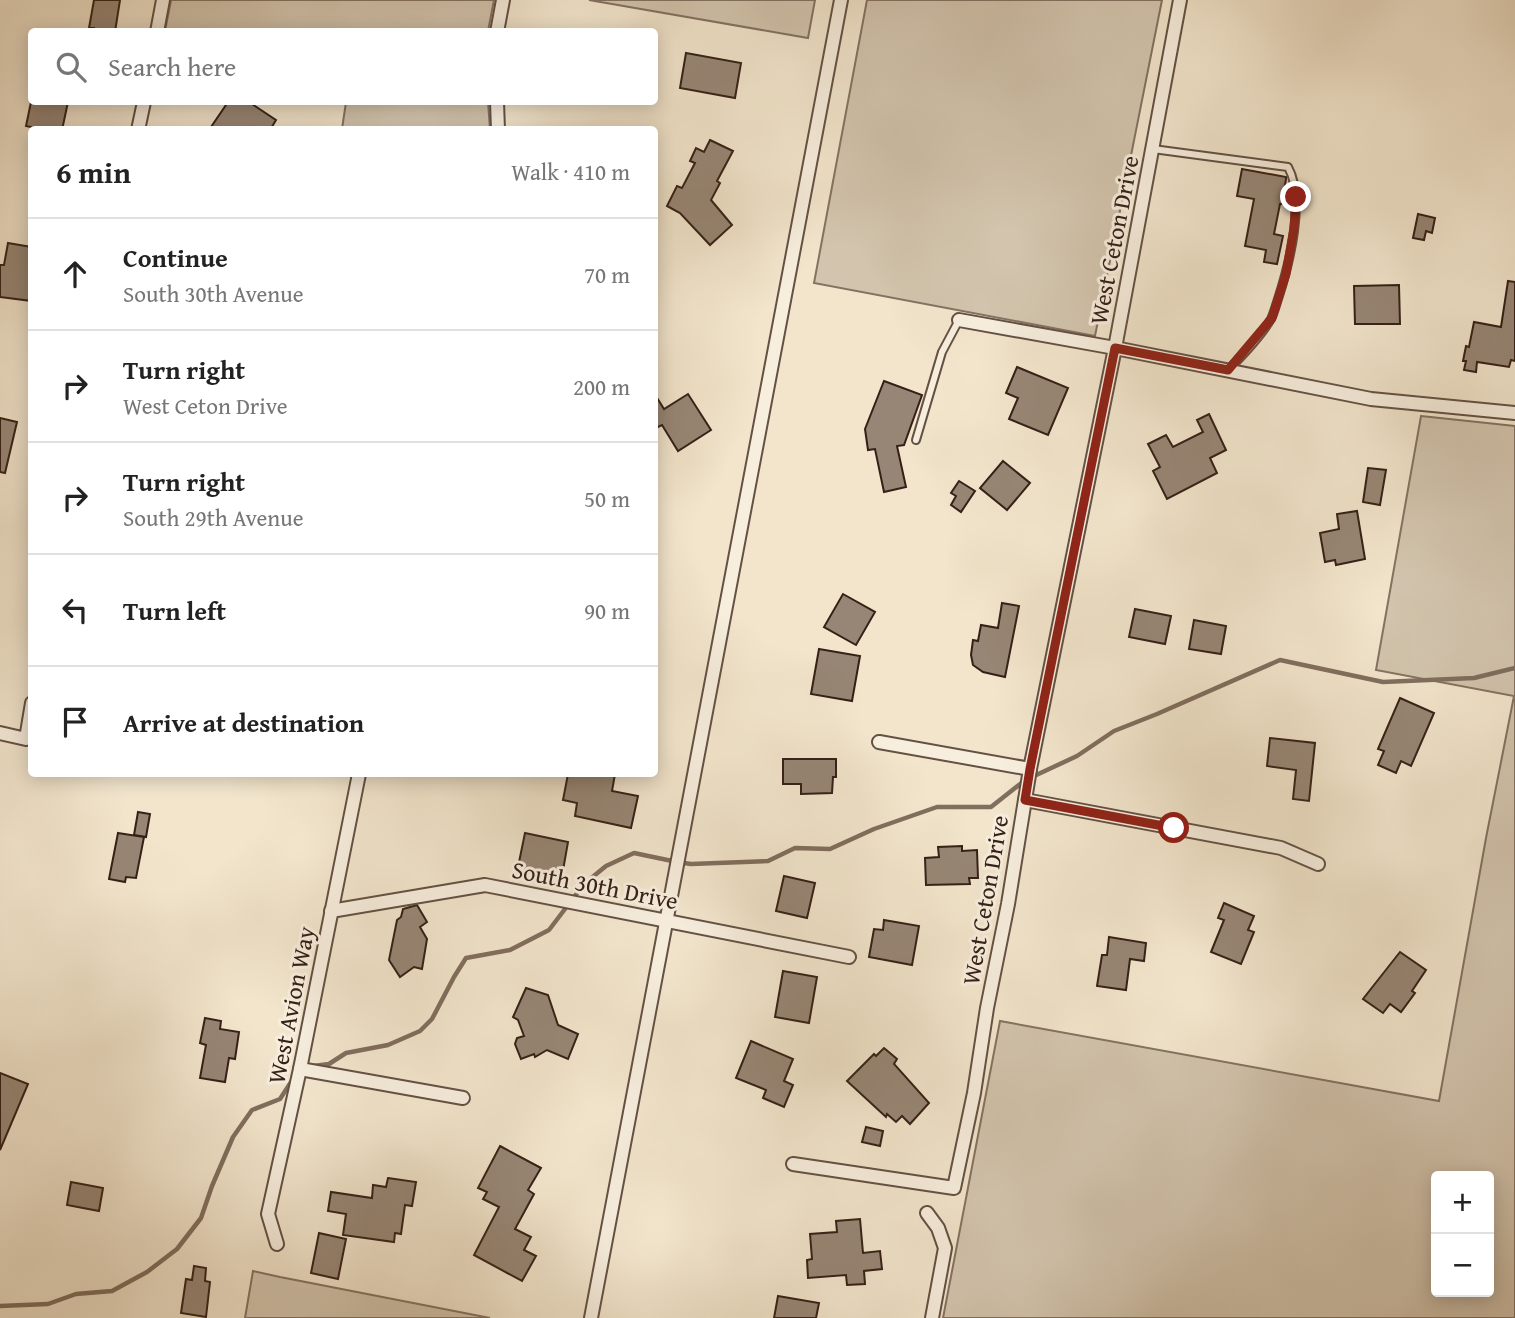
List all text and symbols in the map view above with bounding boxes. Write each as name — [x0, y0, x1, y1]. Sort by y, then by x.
search box — [28, 28, 658, 105]
text: Search here — [108, 47, 236, 86]
icon: search — [52, 48, 90, 86]
text: 6 min — [56, 150, 131, 194]
street label: West Ceton Drive — [1080, 152, 1148, 328]
text: Walk · 410 m — [511, 155, 630, 188]
route end — [1280, 181, 1311, 212]
text: Continue — [123, 238, 228, 277]
icon: ahead — [56, 255, 94, 293]
text: 70 m — [584, 258, 630, 291]
text: South 30th Avenue — [123, 277, 303, 310]
text: Turn right — [123, 350, 245, 389]
icon: right — [56, 367, 94, 405]
text: 200 m — [573, 370, 630, 403]
text: West Ceton Drive — [123, 389, 288, 422]
text: Turn right — [123, 462, 245, 501]
icon: right — [56, 479, 94, 517]
text: 50 m — [584, 482, 630, 515]
text: South 29th Avenue — [123, 501, 303, 534]
icon: left — [56, 591, 94, 629]
text: Turn left — [123, 591, 226, 630]
text: 90 m — [584, 594, 630, 627]
icon: arrive — [56, 703, 94, 741]
text: Arrive at destination — [123, 703, 364, 742]
street label: West Ceton Drive — [953, 812, 1017, 988]
route start — [1158, 812, 1189, 843]
street label: South 30th Drive — [509, 852, 681, 918]
street label: West Avion Way — [259, 923, 323, 1087]
map controls — [1431, 1171, 1494, 1297]
button: + — [1431, 1171, 1494, 1234]
button: − — [1431, 1234, 1494, 1297]

